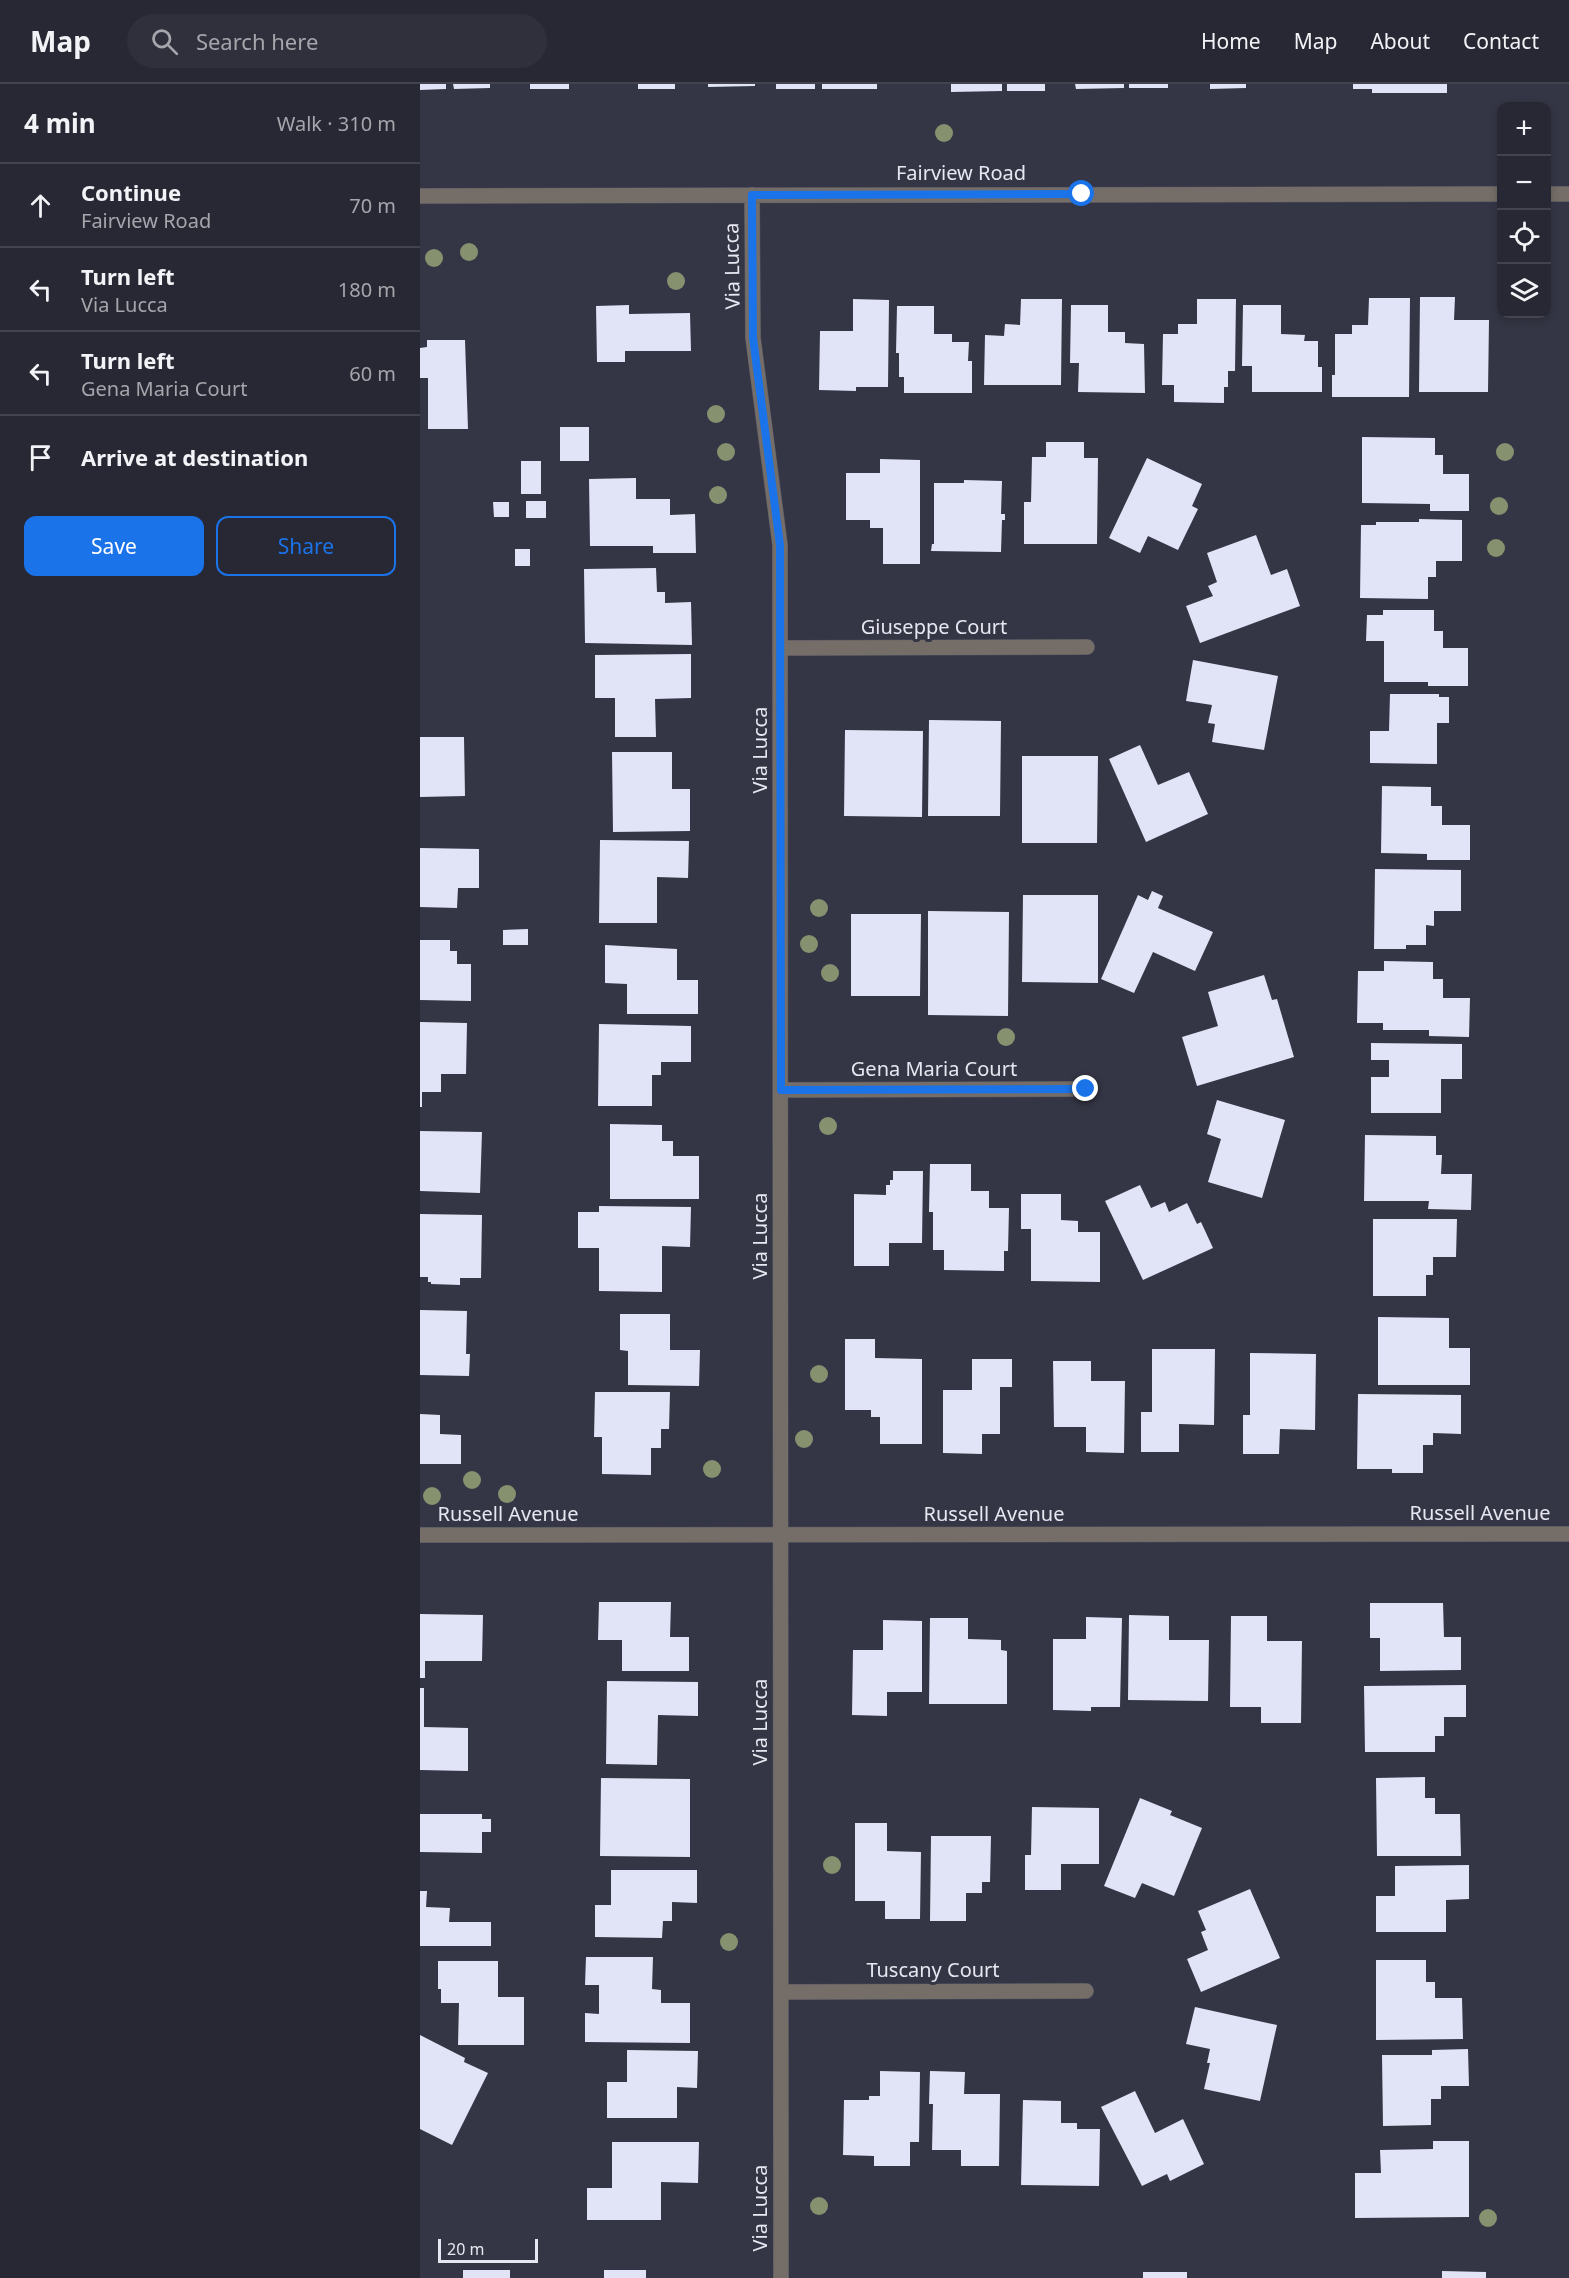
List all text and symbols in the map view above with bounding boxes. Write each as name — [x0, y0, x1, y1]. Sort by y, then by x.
search box — [127, 14, 547, 68]
text: Map — [30, 22, 91, 60]
icon: search — [148, 25, 181, 58]
text: Search here — [196, 26, 318, 56]
text: Home — [1201, 27, 1261, 55]
text: Map — [1294, 27, 1337, 55]
text: About — [1370, 27, 1430, 55]
text: Contact — [1463, 27, 1539, 55]
map controls — [1497, 102, 1551, 318]
button: + — [1497, 102, 1551, 156]
text: 4 min — [24, 105, 96, 141]
text: Walk · 310 m — [277, 110, 396, 137]
button: − — [1497, 156, 1551, 210]
street label: Fairview Road — [896, 159, 1026, 186]
text: Continue — [81, 177, 181, 207]
route start — [1068, 180, 1094, 206]
icon: ahead — [24, 189, 57, 222]
text: 70 m — [349, 192, 396, 219]
text: Fairview Road — [81, 207, 211, 234]
button: locate — [1497, 210, 1551, 264]
street label: Via Lucca — [717, 222, 746, 310]
text: Turn left — [81, 261, 175, 291]
button: layers — [1497, 264, 1551, 318]
icon: left — [24, 273, 57, 306]
text: 180 m — [338, 276, 396, 303]
text: Via Lucca — [81, 291, 168, 318]
text: Turn left — [81, 345, 175, 375]
icon: left — [24, 357, 57, 390]
text: 60 m — [349, 360, 396, 387]
text: Gena Maria Court — [81, 375, 247, 402]
icon: arrive — [24, 441, 57, 474]
text: Arrive at destination — [81, 442, 308, 472]
button: Save — [24, 516, 204, 576]
button: Share — [216, 516, 396, 576]
street label: Giuseppe Court — [861, 613, 1007, 640]
street label: Via Lucca — [746, 707, 773, 793]
street label: Gena Maria Court — [851, 1055, 1017, 1082]
route end — [1072, 1075, 1098, 1101]
street label: Via Lucca — [746, 1193, 773, 1279]
street label: Russell Avenue — [1410, 1499, 1550, 1526]
street label: Russell Avenue — [438, 1500, 578, 1527]
street label: Russell Avenue — [924, 1500, 1064, 1527]
street label: Via Lucca — [746, 1679, 773, 1765]
street label: Tuscany Court — [866, 1956, 1000, 1983]
street label: Via Lucca — [746, 2165, 773, 2251]
scale bar — [438, 2236, 538, 2264]
text: 20 m — [447, 2238, 484, 2260]

